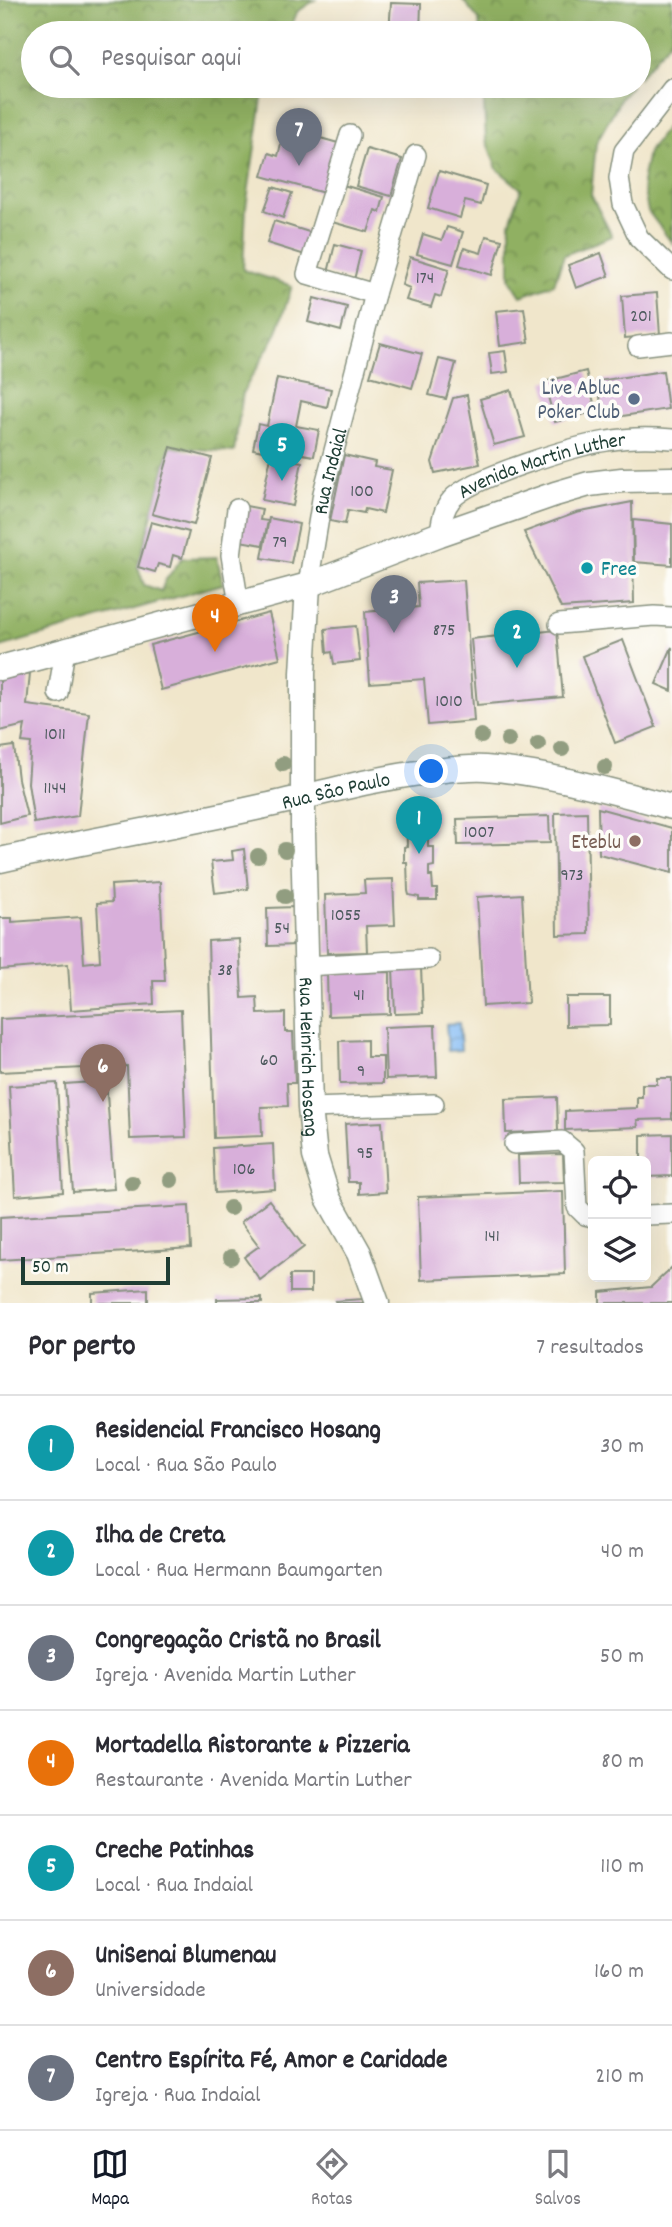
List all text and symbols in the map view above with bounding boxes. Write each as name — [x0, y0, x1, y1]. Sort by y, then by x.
search box — [21, 21, 651, 98]
icon: search — [45, 41, 83, 79]
text: Pesquisar aqui — [101, 41, 241, 78]
pin: 7 — [276, 108, 322, 166]
house number: 174 — [416, 267, 434, 292]
house number: 201 — [630, 305, 652, 330]
place label: Live Abluc Poker Club — [537, 375, 620, 429]
marker: Live Abluc Poker Club — [626, 391, 642, 407]
pin: 5 — [259, 423, 305, 481]
street label: Rua Indaial — [308, 425, 357, 517]
street label: Avenida Martin Luther — [453, 427, 627, 508]
house number: 100 — [350, 480, 374, 505]
house number: 79 — [272, 531, 288, 556]
place label: Free — [601, 556, 637, 586]
marker: Free — [579, 560, 595, 576]
pin: 3 — [371, 575, 417, 633]
pin: 4 — [192, 594, 238, 652]
pin: 2 — [494, 610, 540, 668]
house number: 875 — [433, 619, 455, 644]
house number: 1010 — [435, 690, 463, 715]
house number: 1011 — [44, 723, 66, 748]
your location — [414, 754, 448, 788]
street label: Rua São Paulo — [279, 766, 393, 820]
house number: 1144 — [44, 777, 66, 802]
pin: 1 — [396, 796, 442, 854]
house number: 1007 — [464, 821, 494, 846]
place label: Eteblu — [571, 829, 621, 859]
marker: Eteblu — [627, 833, 643, 849]
house number: 973 — [560, 864, 584, 889]
house number: 1055 — [331, 904, 361, 929]
house number: 54 — [274, 917, 290, 942]
house number: 38 — [217, 959, 233, 984]
street label: Rua Heinrich Hosang — [289, 977, 325, 1138]
house number: 41 — [353, 984, 365, 1009]
pin: 6 — [80, 1044, 126, 1102]
house number: 60 — [260, 1049, 278, 1074]
house number: 9 — [357, 1060, 365, 1085]
house number: 95 — [357, 1142, 373, 1167]
map controls — [588, 1156, 651, 1282]
button: locate — [588, 1156, 651, 1219]
house number: 106 — [233, 1158, 255, 1183]
button: layers — [588, 1219, 651, 1282]
house number: 141 — [484, 1225, 500, 1250]
scale bar — [21, 1254, 170, 1286]
text: 50 m — [32, 1255, 69, 1282]
text: Por perto — [28, 1327, 136, 1370]
text: 7 resultados — [536, 1332, 644, 1365]
text: Residencial Francisco Hosang — [95, 1413, 381, 1450]
text: 1 — [48, 1431, 54, 1464]
text: 30 m — [600, 1431, 644, 1464]
text: Local · Rua São Paulo — [95, 1450, 277, 1483]
text: Ilha de Creta — [95, 1518, 225, 1555]
text: 2 — [46, 1536, 56, 1569]
text: 40 m — [601, 1536, 644, 1569]
text: Local · Rua Hermann Baumgarten — [95, 1555, 383, 1588]
text: Congregação Cristã no Brasil — [95, 1623, 381, 1660]
text: 3 — [46, 1641, 56, 1674]
text: 50 m — [600, 1641, 644, 1674]
text: Igreja · Avenida Martin Luther — [95, 1660, 356, 1693]
text: Mortadella Ristorante & Pizzeria — [95, 1728, 410, 1765]
text: 4 — [46, 1746, 56, 1779]
text: 80 m — [601, 1746, 644, 1779]
text: Restaurante · Avenida Martin Luther — [95, 1765, 412, 1798]
text: Creche Patinhas — [95, 1833, 254, 1870]
text: 5 — [46, 1851, 56, 1884]
text: 110 m — [600, 1851, 644, 1884]
text: Local · Rua Indaial — [95, 1870, 253, 1903]
text: UniSenai Blumenau — [95, 1938, 277, 1975]
text: 6 — [45, 1956, 57, 1989]
text: 160 m — [594, 1956, 644, 1989]
text: Universidade — [95, 1975, 206, 2008]
text: Centro Espírita Fé, Amor e Caridade — [95, 2043, 448, 2080]
text: 7 — [47, 2061, 55, 2094]
text: 210 m — [595, 2061, 644, 2094]
text: Igreja · Rua Indaial — [95, 2080, 260, 2113]
tab: Mapa — [91, 2145, 129, 2214]
tab: Rotas — [311, 2145, 353, 2214]
tab: Salvos — [535, 2145, 581, 2214]

